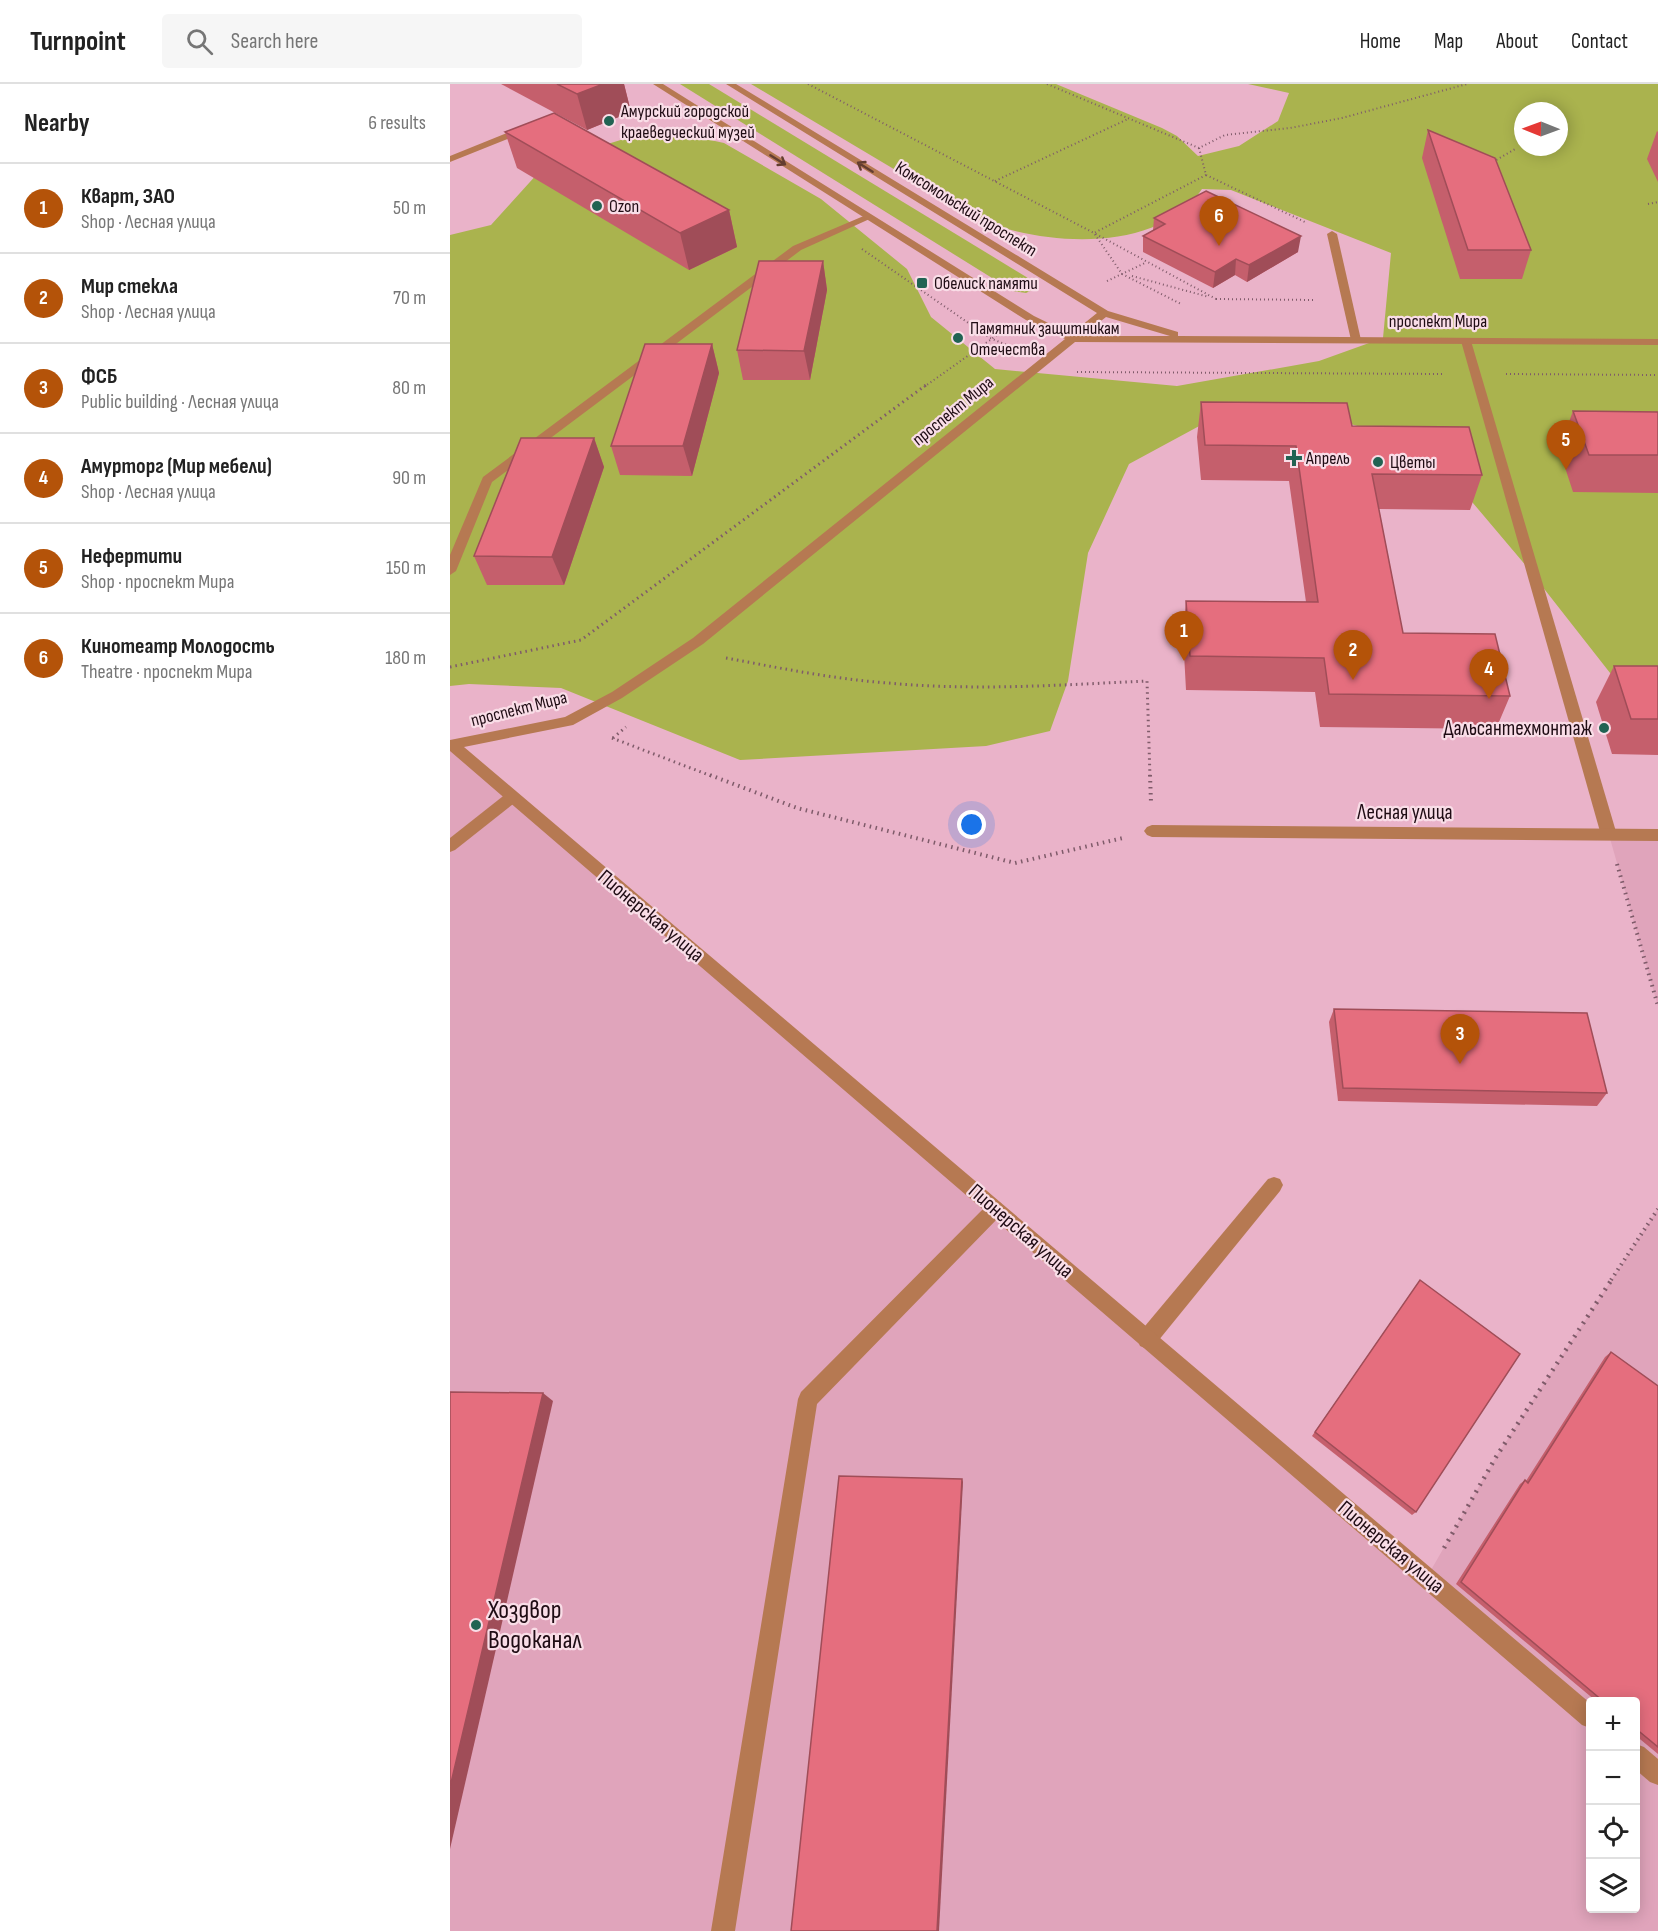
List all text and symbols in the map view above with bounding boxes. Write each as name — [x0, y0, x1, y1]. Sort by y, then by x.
search box — [162, 14, 582, 68]
text: Turnpoint — [30, 25, 126, 58]
icon: search — [183, 25, 216, 58]
text: Search here — [231, 28, 318, 55]
text: Home — [1360, 29, 1401, 54]
text: Map — [1434, 29, 1463, 54]
text: About — [1496, 29, 1538, 54]
text: Contact — [1571, 29, 1628, 54]
place label: Амурский городской краеведческий музей — [620, 101, 755, 143]
north arrow — [1514, 102, 1568, 156]
text: Nearby — [24, 108, 90, 139]
text: 6 results — [368, 111, 426, 135]
marker: Амурский городской краеведческий музей — [602, 114, 616, 128]
one-way arrow — [769, 154, 786, 166]
street label: Комсомольский проспект — [891, 157, 1041, 261]
one-way arrow — [857, 160, 874, 172]
text: Кварт, ЗАО — [81, 183, 175, 210]
text: 1 — [40, 196, 47, 220]
text: 50 m — [393, 196, 426, 220]
place label: Ozon — [609, 196, 639, 217]
pin: 6 — [1200, 196, 1238, 246]
marker: Ozon — [590, 199, 604, 213]
text: Shop · Лесная улица — [81, 210, 216, 234]
text: Мир стекла — [81, 273, 178, 300]
place label: Обелиск памяти — [934, 273, 1038, 294]
marker: Обелиск памяти — [915, 276, 929, 290]
text: 2 — [39, 286, 48, 310]
text: 70 m — [393, 286, 426, 310]
text: Shop · Лесная улица — [81, 300, 216, 324]
street label: проспект Мира — [1389, 311, 1487, 332]
place label: Памятник защитникам Отечества — [970, 318, 1120, 360]
marker: Памятник защитникам Отечества — [951, 331, 965, 345]
text: ФСБ — [81, 363, 117, 390]
street label: проспект Мира — [908, 372, 998, 450]
text: 3 — [39, 376, 48, 400]
text: 80 m — [392, 376, 426, 400]
text: Public building · Лесная улица — [81, 390, 279, 414]
pin: 5 — [1546, 420, 1586, 470]
place label: Апрель — [1305, 448, 1350, 469]
marker: Апрель — [1287, 451, 1301, 465]
place label: Цветы — [1390, 452, 1436, 473]
text: Амурторг (Мир мебели) — [81, 453, 272, 480]
marker: Цветы — [1371, 455, 1385, 469]
text: 4 — [39, 466, 48, 490]
text: 90 m — [392, 466, 426, 490]
text: Shop · Лесная улица — [81, 480, 216, 504]
text: Нефертити — [81, 543, 182, 570]
text: 5 — [39, 556, 48, 580]
text: 150 m — [386, 556, 426, 580]
text: Shop · проспект Мира — [81, 570, 234, 594]
pin: 1 — [1164, 612, 1204, 661]
pin: 2 — [1334, 630, 1372, 680]
text: Кинотеатр Молодость — [81, 633, 275, 660]
text: 6 — [39, 646, 48, 670]
text: 180 m — [385, 646, 426, 670]
pin: 4 — [1470, 650, 1508, 699]
text: Theatre · проспект Мира — [81, 660, 253, 684]
street label: проспект Мира — [469, 687, 569, 731]
place label: Дальсантехмонтаж — [1443, 716, 1593, 741]
marker: Дальсантехмонтаж — [1597, 721, 1611, 735]
street label: Лесная улица — [1356, 800, 1453, 825]
your location — [957, 810, 986, 839]
street label: Пионерская улица — [593, 864, 709, 968]
pin: 3 — [1440, 1014, 1480, 1064]
street label: Пионерская улица — [963, 1179, 1079, 1283]
street label: Пионерская улица — [1333, 1495, 1449, 1599]
place label: Хоздвор Водоканал — [487, 1595, 583, 1656]
marker: Хоздвор Водоканал — [469, 1618, 483, 1632]
map controls — [1586, 1697, 1640, 1913]
button: + — [1586, 1697, 1640, 1751]
button: − — [1586, 1751, 1640, 1805]
button: locate — [1586, 1805, 1640, 1859]
button: layers — [1586, 1859, 1640, 1913]

